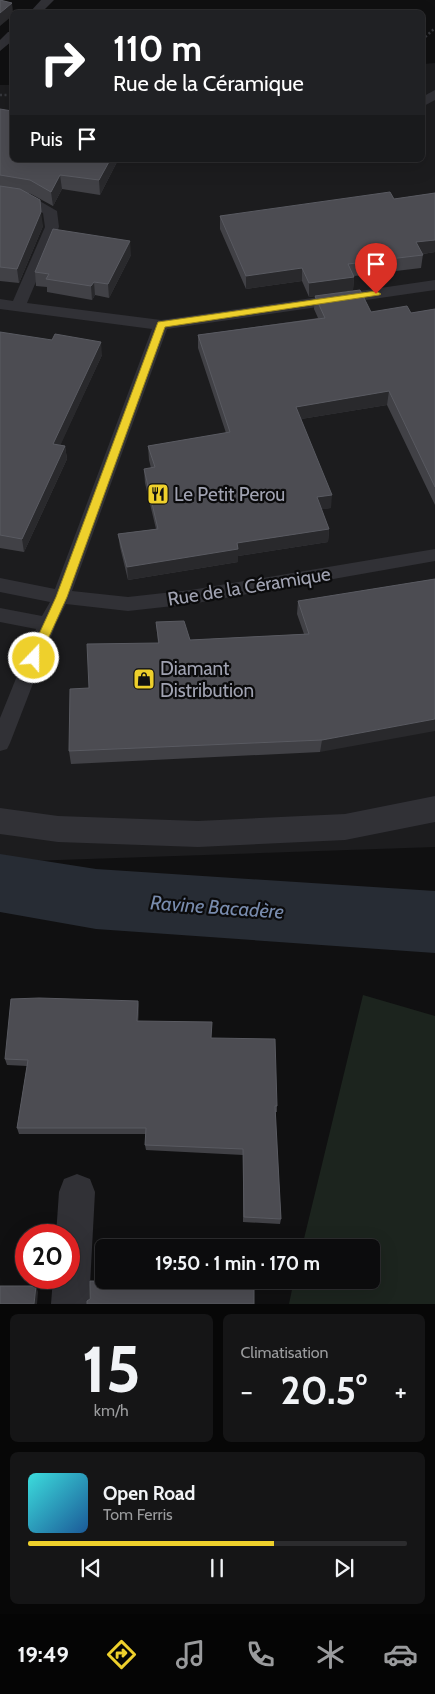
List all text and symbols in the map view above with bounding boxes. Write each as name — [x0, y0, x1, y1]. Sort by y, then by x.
text: 110 m — [113, 27, 202, 70]
icon: right — [30, 30, 95, 95]
text: Rue de la Céramique — [113, 70, 304, 97]
icon: arrive — [73, 125, 101, 153]
text: Puis — [30, 128, 63, 151]
pin — [355, 243, 397, 294]
icon: arrive — [362, 250, 390, 278]
restaurant icon: Le Petit Perou — [146, 482, 170, 506]
place label: Le Petit Perou — [174, 483, 285, 506]
street label: Rue de la Céramique — [166, 562, 332, 611]
position arrow — [7, 631, 59, 683]
place label: Diamant Distribution — [160, 657, 254, 702]
shop icon: Diamant Distribution — [132, 667, 156, 691]
water label: Ravine Bacadère — [149, 890, 285, 924]
speed limit sign: 20 — [15, 1224, 80, 1289]
text: 19:50 · 1 min · 170 m — [155, 1252, 320, 1275]
text: 15 — [82, 1329, 141, 1408]
text: Climatisation — [241, 1343, 329, 1362]
text: 20.5° — [281, 1367, 367, 1414]
text: − — [241, 1374, 253, 1408]
text: + — [395, 1374, 407, 1408]
text: km/h — [94, 1401, 129, 1420]
text: Open Road — [103, 1482, 195, 1505]
text: Tom Ferris — [103, 1505, 173, 1524]
icon: previous — [77, 1554, 105, 1582]
icon: pause — [203, 1554, 231, 1582]
icon: next — [330, 1554, 358, 1582]
icon: directions — [104, 1637, 139, 1672]
icon: music — [173, 1637, 208, 1672]
icon: phone — [243, 1637, 278, 1672]
icon: climate — [313, 1637, 348, 1672]
icon: car — [383, 1637, 418, 1672]
text: 19:49 — [17, 1641, 69, 1668]

